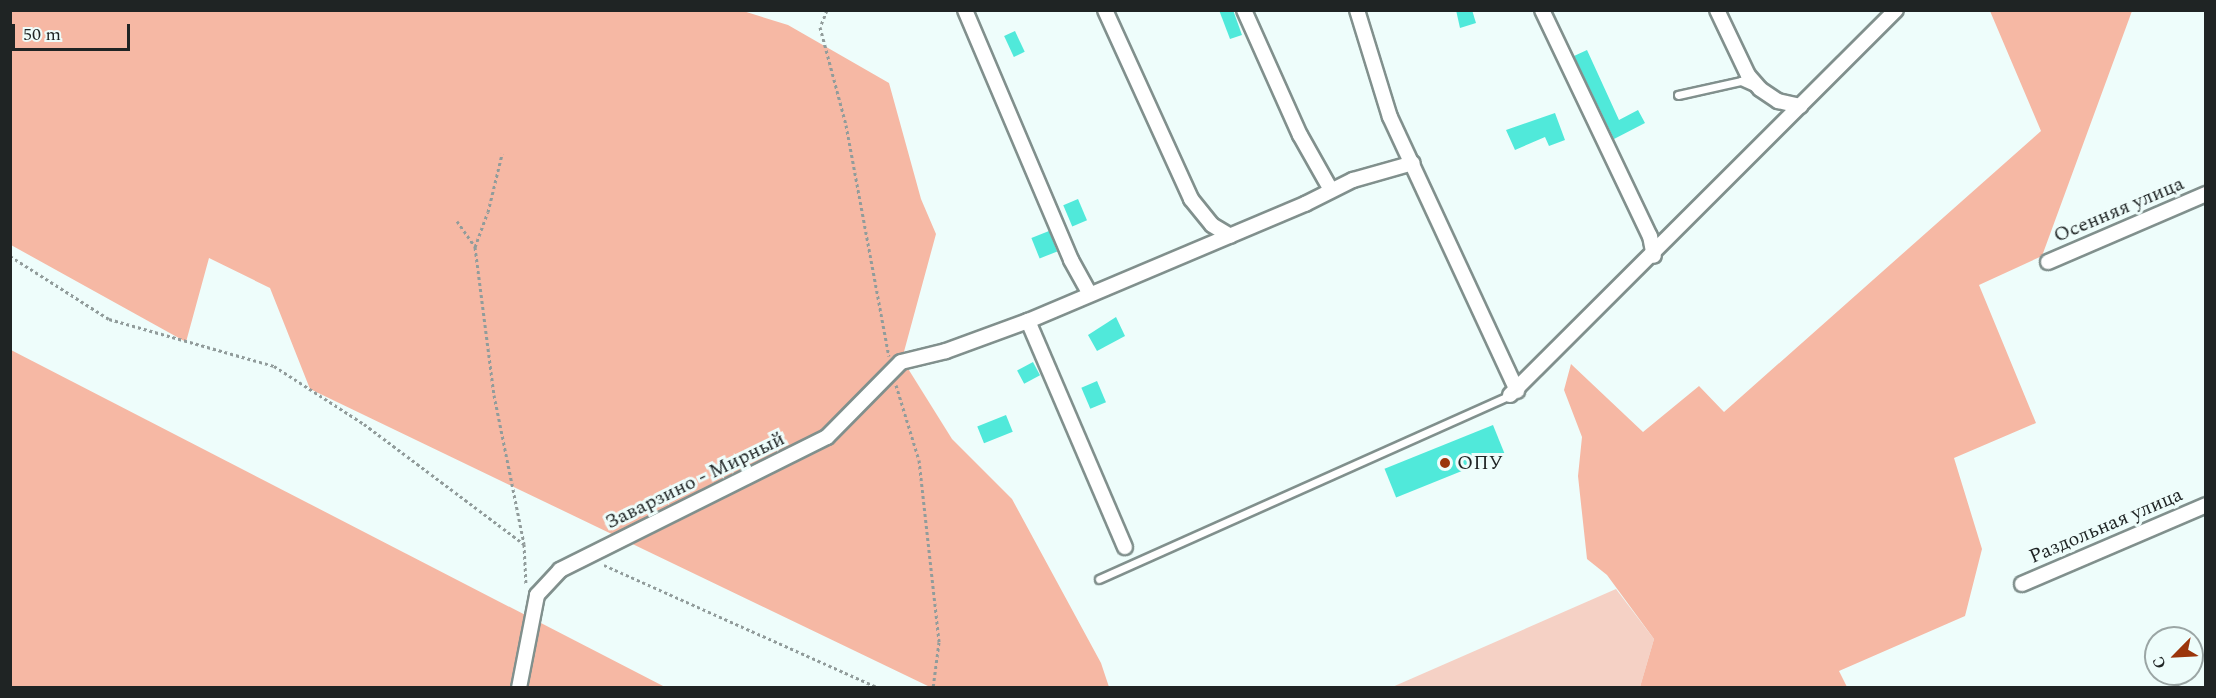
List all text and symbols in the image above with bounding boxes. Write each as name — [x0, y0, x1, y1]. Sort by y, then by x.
scale bar — [15, 12, 134, 50]
text: 50 m — [23, 21, 61, 48]
street label: Осенняя улица — [2050, 172, 2188, 248]
street label: Заварзино - Мирный — [601, 427, 789, 535]
place label: ОПУ — [1457, 451, 1503, 475]
marker: ОПУ — [1438, 456, 1452, 470]
street label: Раздольная улица — [2026, 483, 2186, 569]
north arrow — [2144, 626, 2204, 686]
text: С — [2146, 652, 2173, 673]

